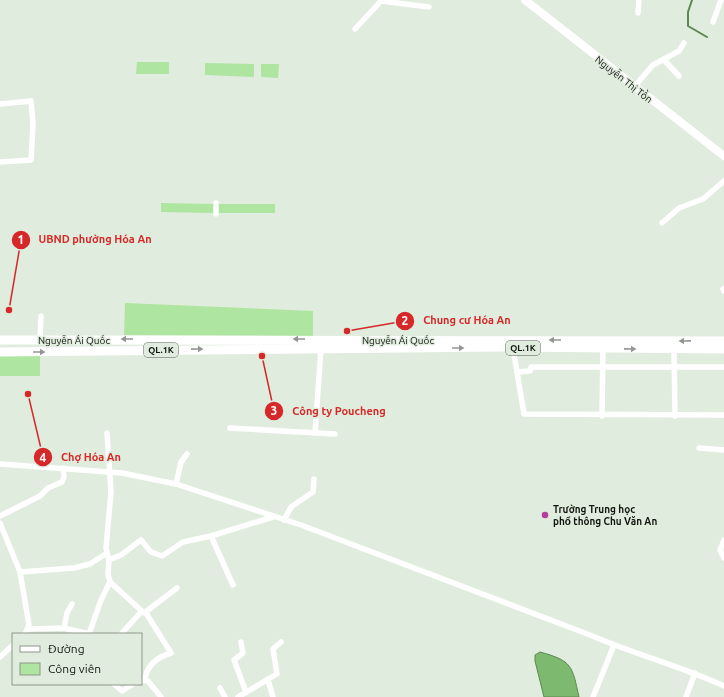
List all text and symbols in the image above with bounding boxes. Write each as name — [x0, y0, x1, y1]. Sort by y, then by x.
street label: Nguyễn Thị Tồn — [592, 53, 655, 106]
callout: UBND phường Hóa An — [11, 228, 160, 251]
text: 1 — [18, 233, 24, 246]
text: UBND phường Hóa An — [38, 233, 152, 245]
callout: Chung cư Hóa An — [395, 309, 518, 332]
text: 2 — [402, 314, 409, 327]
text: Chung cư Hóa An — [423, 314, 511, 326]
street label: Nguyễn Ái Quốc — [38, 334, 110, 346]
street label: Nguyễn Ái Quốc — [362, 334, 434, 346]
one-way arrow — [120, 336, 133, 342]
one-way arrow — [292, 336, 305, 342]
one-way arrow — [548, 337, 561, 343]
one-way arrow — [679, 338, 691, 345]
road number: QL.1K — [506, 341, 540, 355]
road number: QL.1K — [144, 343, 178, 357]
one-way arrow — [452, 345, 465, 351]
one-way arrow — [191, 346, 204, 352]
one-way arrow — [624, 346, 637, 352]
one-way arrow — [33, 349, 46, 355]
callout: Công ty Poucheng — [264, 400, 393, 423]
text: 3 — [271, 404, 277, 417]
text: Công ty Poucheng — [292, 405, 386, 417]
callout: Chợ Hóa An — [33, 446, 129, 469]
text: 4 — [40, 451, 47, 464]
text: Chợ Hóa An — [61, 451, 121, 463]
place label: Trường Trung học phổ thông Chu Văn An — [553, 504, 657, 527]
marker: Trường Trung học phổ thông Chu Văn An — [540, 510, 550, 520]
legend — [12, 633, 142, 685]
text: Đường — [48, 642, 85, 655]
text: Công viên — [48, 662, 101, 675]

